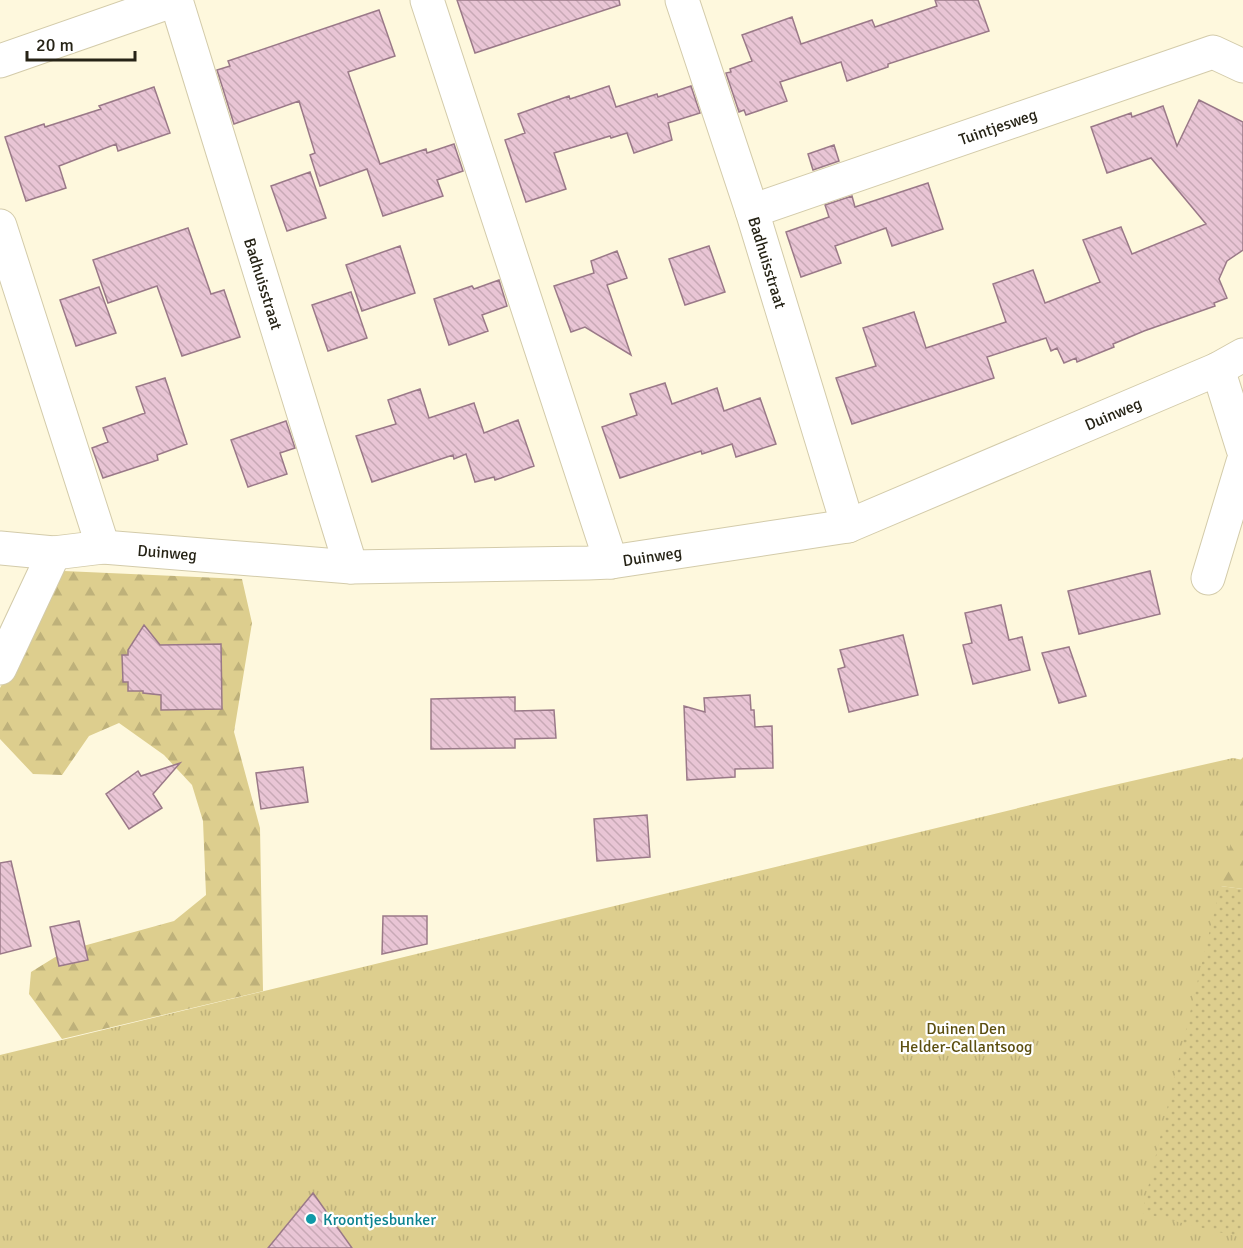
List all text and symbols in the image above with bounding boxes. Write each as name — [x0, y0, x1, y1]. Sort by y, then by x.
scale bar — [27, 24, 135, 62]
text: 20 m — [36, 34, 74, 56]
street label: Tuintjesweg — [956, 104, 1040, 150]
street label: Badhuisstraat — [743, 214, 790, 311]
street label: Badhuisstraat — [239, 236, 286, 333]
street label: Duinweg — [1082, 394, 1145, 435]
street label: Duinweg — [137, 541, 198, 566]
street label: Duinweg — [621, 542, 683, 571]
park label: Duinen Den Helder-Callantsoog — [900, 1019, 1032, 1057]
place label: Kroontjesbunker — [323, 1210, 436, 1230]
marker: Kroontjesbunker — [304, 1212, 318, 1226]

